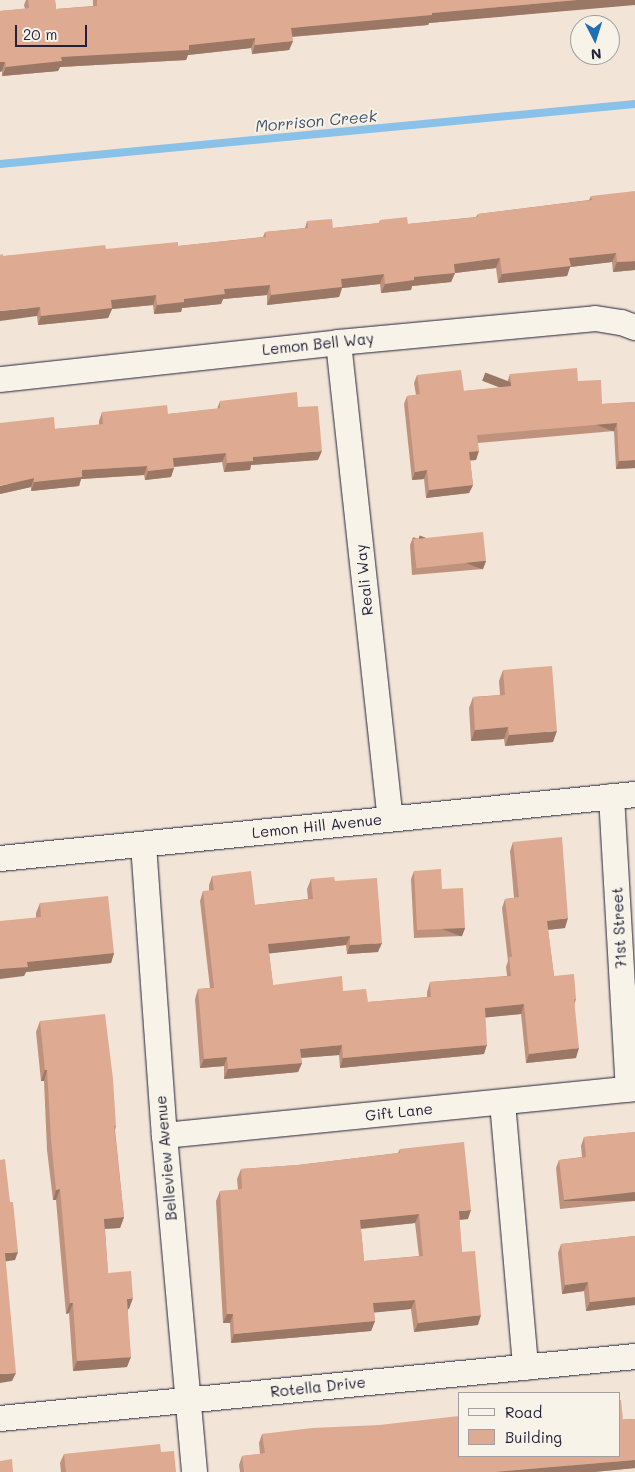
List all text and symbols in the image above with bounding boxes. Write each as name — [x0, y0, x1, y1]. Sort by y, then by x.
scale bar — [18, 15, 90, 47]
north arrow — [570, 15, 620, 65]
text: 20 m — [23, 24, 57, 44]
text: N — [590, 45, 602, 64]
water label: Morrison Creek — [254, 106, 378, 136]
street label: Lemon Bell Way — [261, 329, 375, 359]
street label: Reali Way — [351, 543, 377, 617]
street label: Lemon Hill Avenue — [251, 810, 383, 842]
street label: 71st Street — [608, 887, 630, 969]
street label: Belleview Avenue — [152, 1095, 180, 1221]
street label: Gift Lane — [364, 1100, 434, 1124]
street label: Rotella Drive — [269, 1373, 367, 1401]
legend — [458, 1392, 620, 1457]
text: Road — [505, 1402, 542, 1422]
text: Building — [505, 1427, 562, 1447]

